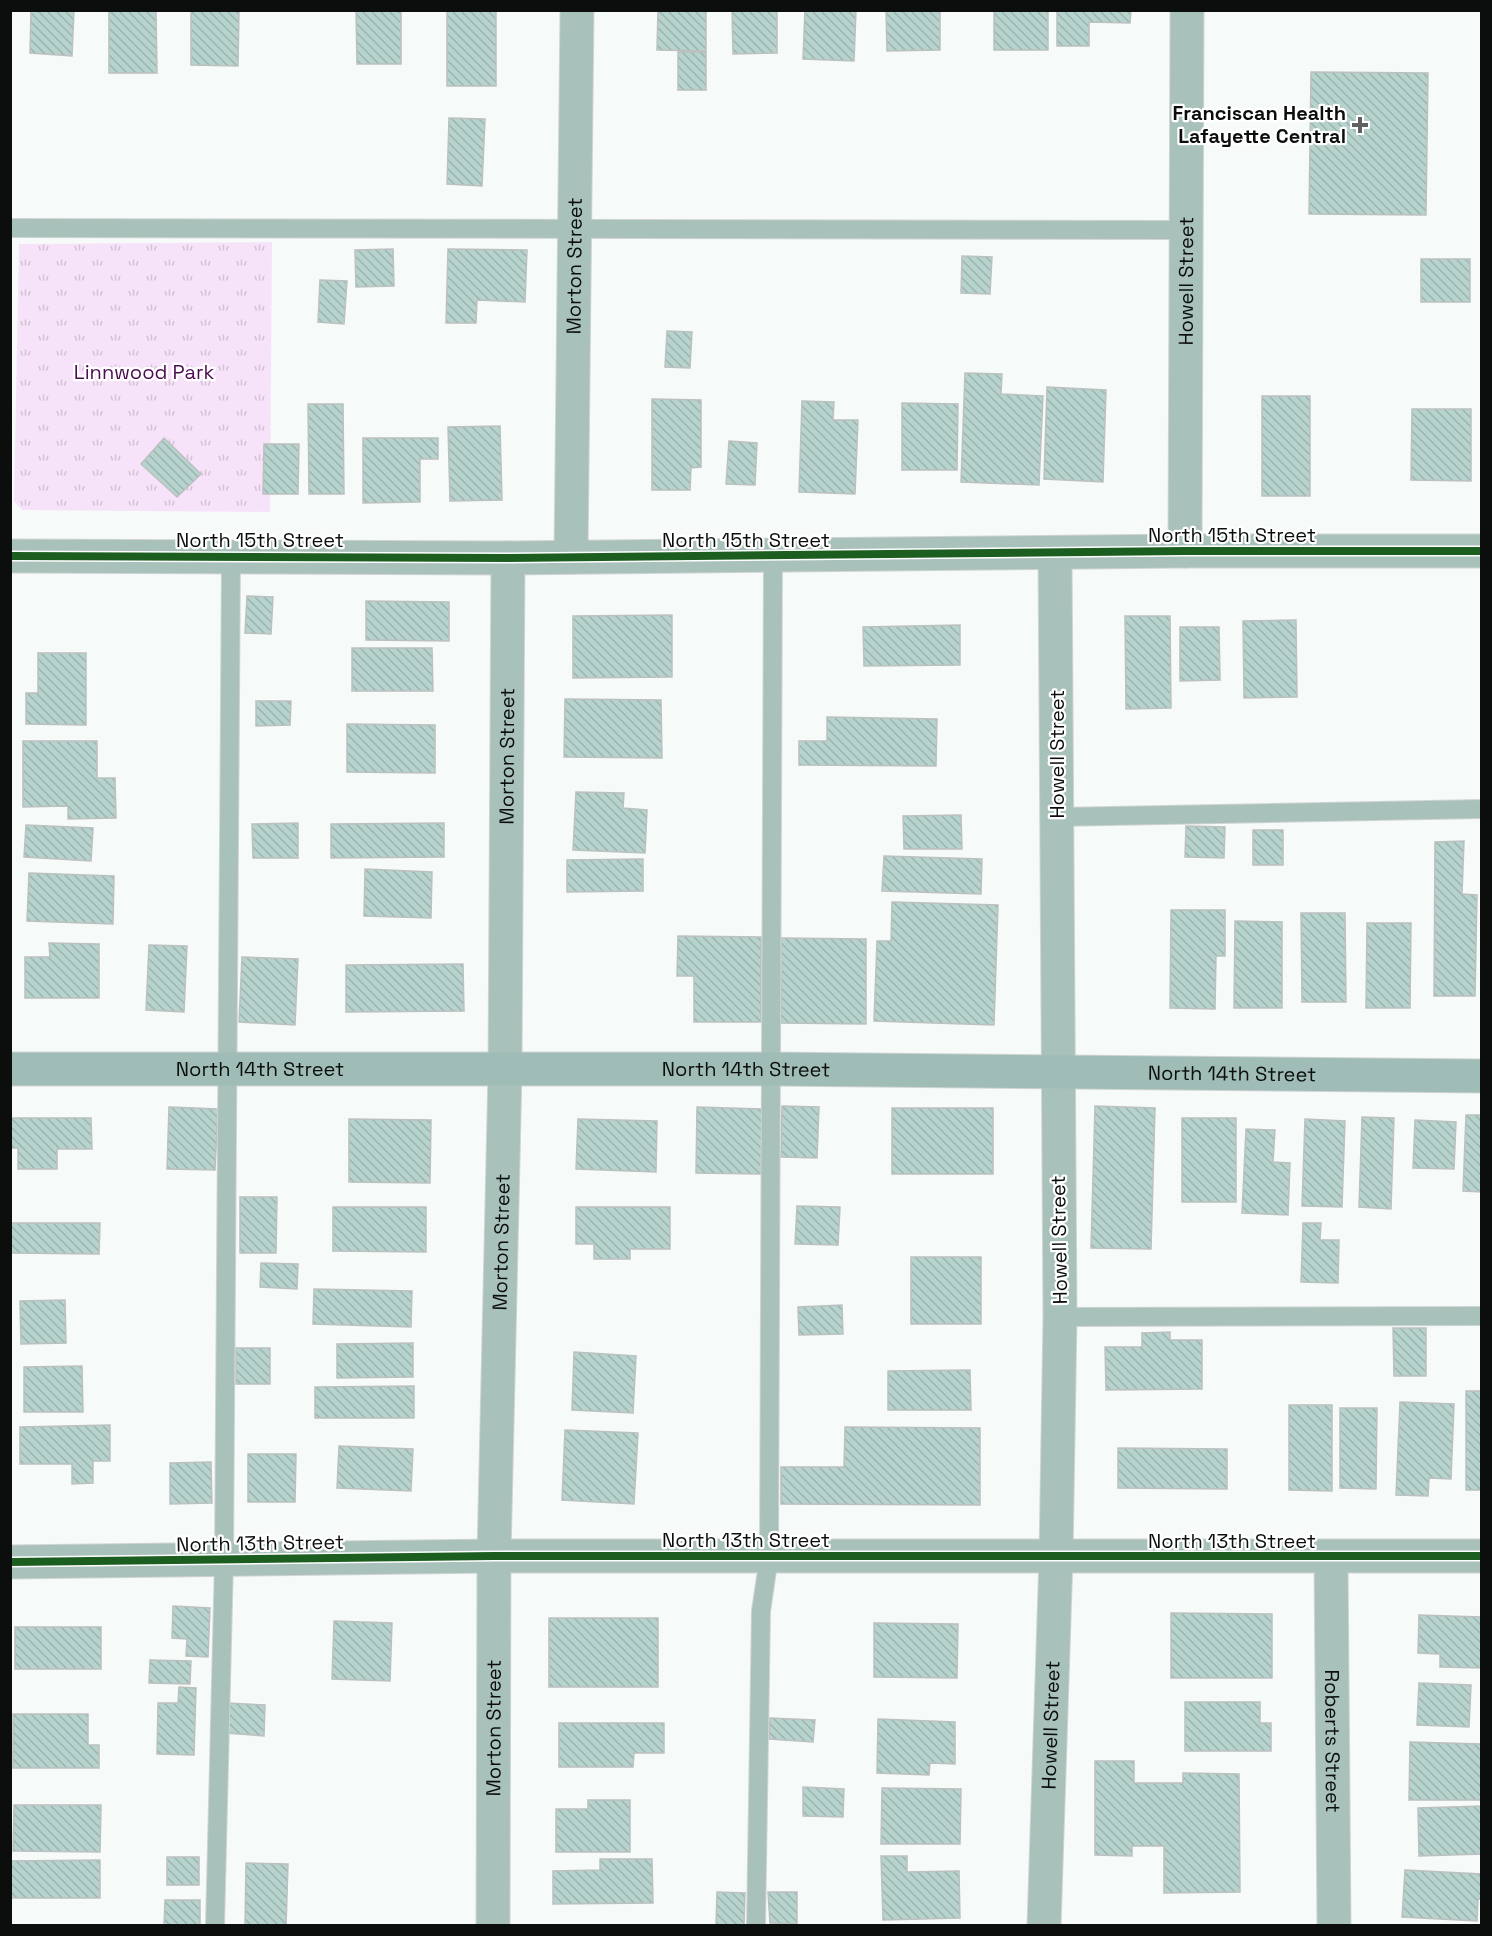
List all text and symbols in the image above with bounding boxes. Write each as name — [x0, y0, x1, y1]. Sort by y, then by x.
place label: Franciscan Health Lafayette Central — [1173, 100, 1346, 149]
marker: Franciscan Health Lafayette Central — [1351, 116, 1369, 134]
street label: Morton Street — [560, 197, 588, 335]
street label: Howell Street — [1173, 216, 1199, 346]
park label: Linnwood Park — [74, 359, 214, 385]
street label: North 15th Street — [1148, 522, 1316, 548]
street label: North 15th Street — [176, 527, 344, 553]
street label: North 15th Street — [662, 527, 830, 553]
street label: Morton Street — [493, 688, 520, 825]
street label: Howell Street — [1044, 689, 1070, 819]
street label: North 14th Street — [176, 1056, 344, 1082]
street label: North 14th Street — [662, 1056, 830, 1083]
street label: North 14th Street — [1148, 1060, 1316, 1087]
street label: Morton Street — [487, 1173, 516, 1311]
street label: Howell Street — [1045, 1175, 1073, 1305]
street label: North 13th Street — [662, 1527, 830, 1553]
street label: North 13th Street — [1148, 1528, 1316, 1554]
street label: North 13th Street — [176, 1529, 344, 1557]
street label: Morton Street — [480, 1659, 507, 1797]
street label: Howell Street — [1035, 1660, 1066, 1790]
street label: Roberts Street — [1319, 1669, 1346, 1813]

